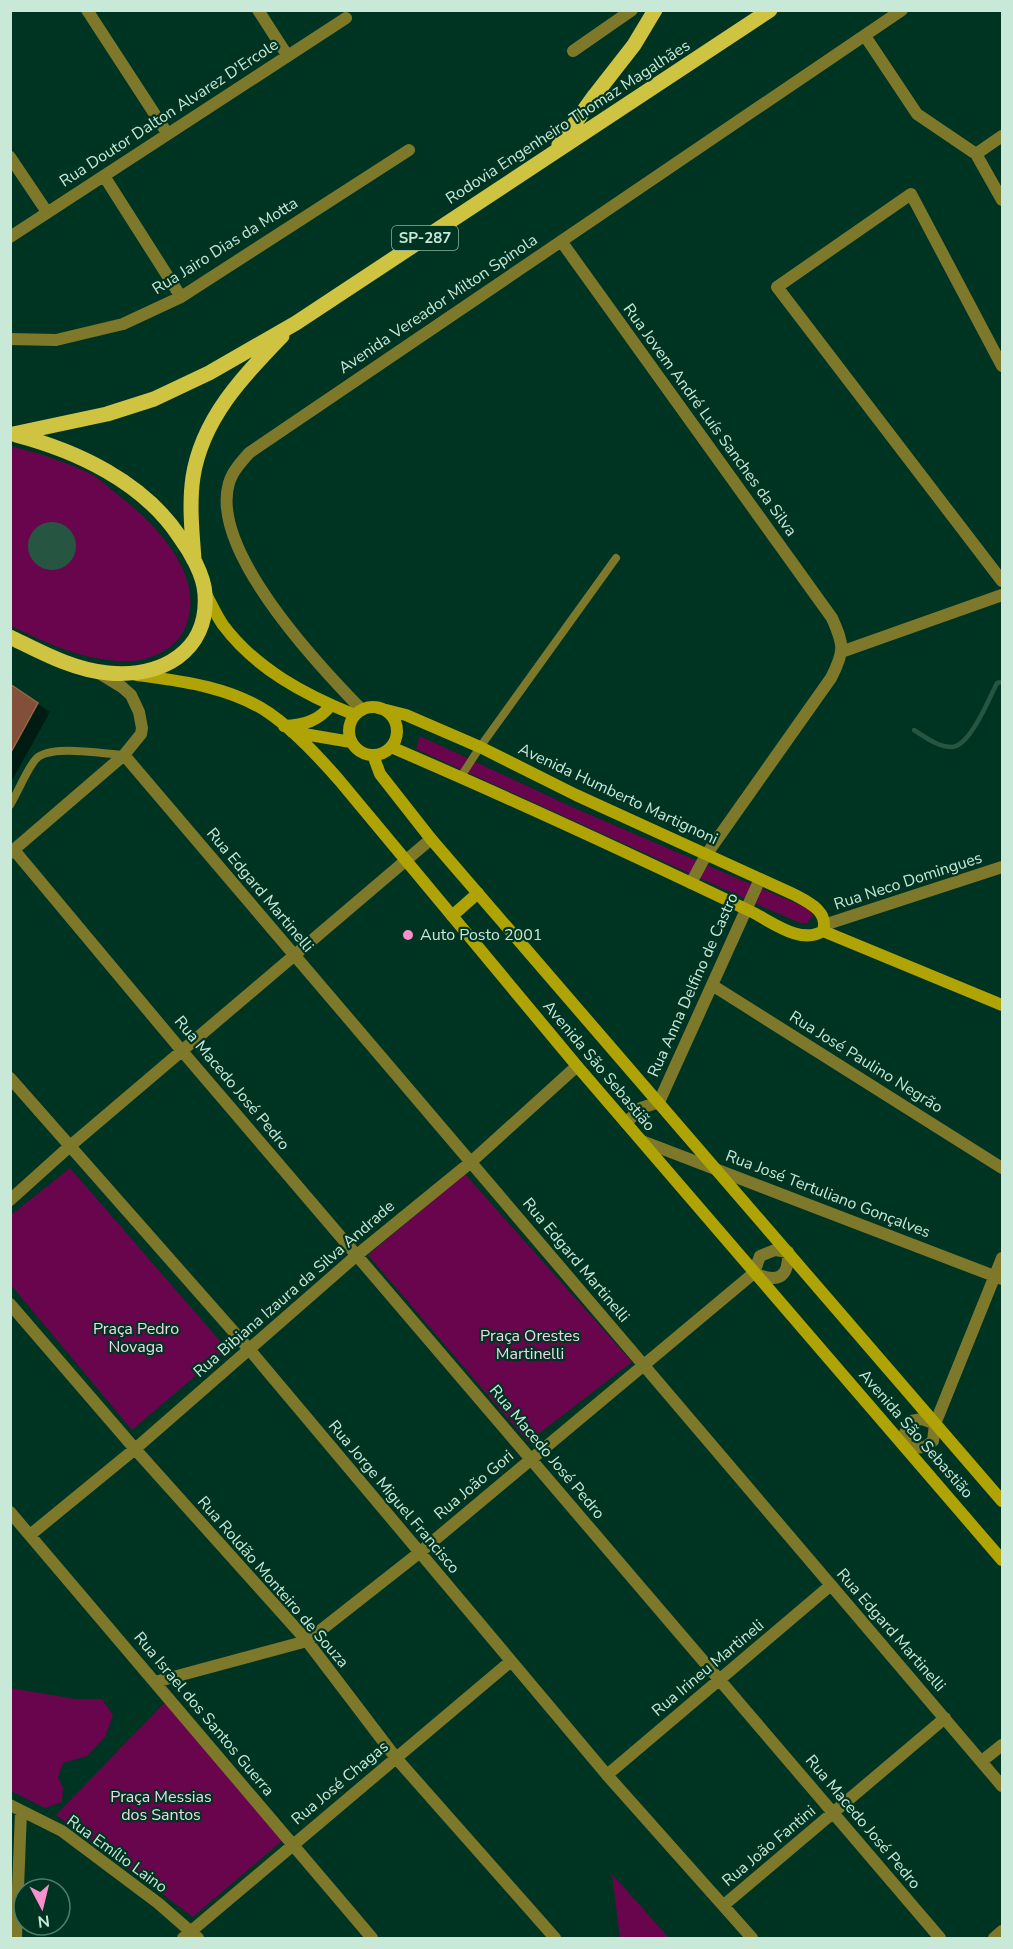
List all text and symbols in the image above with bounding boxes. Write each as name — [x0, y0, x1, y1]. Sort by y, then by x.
street label: Rua Doutor Dalton Alvarez D'Ercole — [55, 34, 283, 192]
street label: Rodovia Engenheiro Thomaz Magalhães — [442, 35, 694, 209]
street label: Rua Jairo Dias da Motta — [148, 192, 302, 300]
road number: SP-287 — [392, 226, 458, 250]
street label: Avenida Vereador Milton Spinola — [334, 229, 542, 379]
street label: Rua Jovem André Luís Sanches da Silva — [618, 299, 802, 541]
street label: Avenida Humberto Martignoni — [515, 738, 721, 850]
street label: Rua Edgard Martinelli — [201, 823, 319, 957]
street label: Rua Neco Domingues — [831, 847, 985, 915]
street label: Rua Anna Delfino de Castro — [642, 889, 744, 1081]
place label: Auto Posto 2001 — [420, 924, 542, 946]
marker: Auto Posto 2001 — [401, 928, 415, 942]
street label: Avenida São Sebastião — [538, 996, 660, 1136]
street label: Rua José Paulino Negrão — [785, 1006, 947, 1118]
street label: Rua Macedo José Pedro — [169, 1011, 295, 1155]
street label: Rua José Tertuliano Gonçalves — [722, 1145, 934, 1243]
street label: Rua Edgard Martinelli — [517, 1193, 635, 1327]
street label: Rua Bibiana Izaura da Silva Andrade — [189, 1195, 399, 1383]
park label: Praça Pedro Novaga — [93, 1318, 179, 1358]
park label: Praça Orestes Martinelli — [480, 1325, 580, 1365]
street label: Avenida São Sebastião — [854, 1365, 978, 1503]
street label: Rua Macedo José Pedro — [484, 1380, 610, 1524]
street label: Rua Jorge Miguel Francisco — [323, 1416, 465, 1578]
street label: Rua João Gori — [429, 1445, 519, 1525]
street label: Rua Roldão Monteiro de Souza — [192, 1492, 354, 1672]
street label: Rua Edgard Martinelli — [831, 1564, 951, 1696]
street label: Rua Irineu Martineli — [647, 1615, 769, 1721]
street label: Rua Israel dos Santos Guerra — [129, 1627, 279, 1801]
street label: Rua José Chagas — [287, 1736, 393, 1830]
street label: Rua Macedo José Pedro — [800, 1750, 926, 1894]
park label: Praça Messias dos Santos — [110, 1786, 212, 1826]
street label: Rua João Fantini — [718, 1800, 820, 1892]
street label: Rua Emílio Laino — [62, 1810, 172, 1898]
north arrow — [12, 1877, 72, 1937]
text: N — [36, 1909, 51, 1933]

